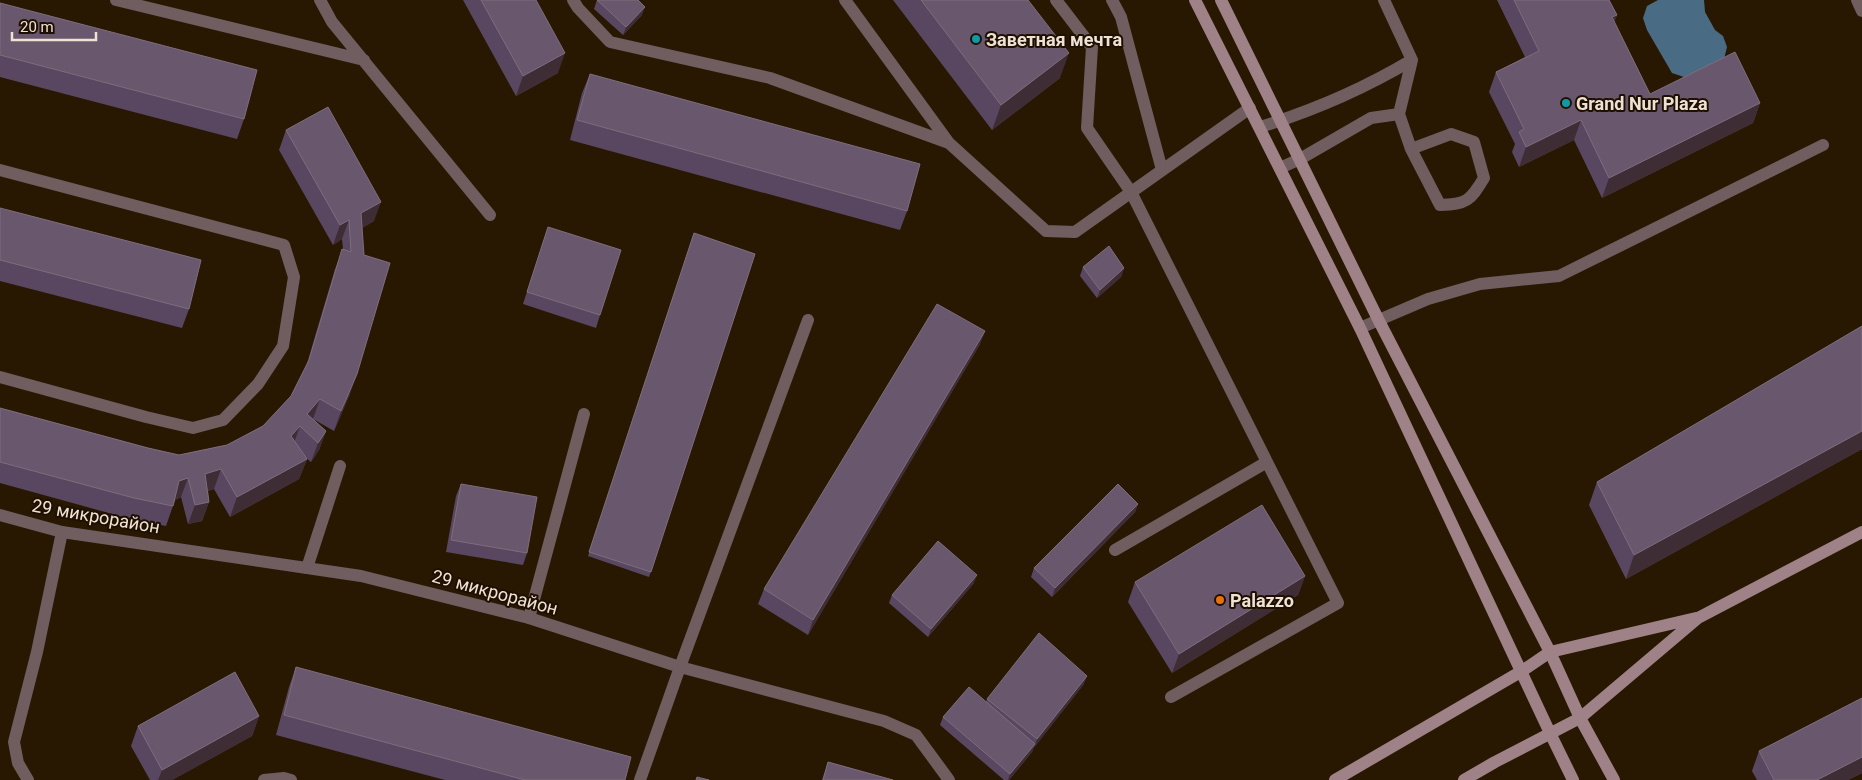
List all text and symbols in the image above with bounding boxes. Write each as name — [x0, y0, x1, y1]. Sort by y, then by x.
scale bar — [12, 10, 96, 42]
text: 20 m — [20, 18, 54, 36]
place label: Заветная мечта — [986, 29, 1122, 50]
marker: Заветная мечта — [970, 33, 982, 45]
place label: Grand Nur Plaza — [1576, 93, 1708, 114]
marker: Grand Nur Plaza — [1560, 97, 1572, 109]
street label: 29 микрорайон — [30, 494, 162, 538]
street label: 29 микрорайон — [430, 565, 560, 619]
place label: Palazzo — [1230, 590, 1294, 611]
marker: Palazzo — [1214, 594, 1226, 606]

